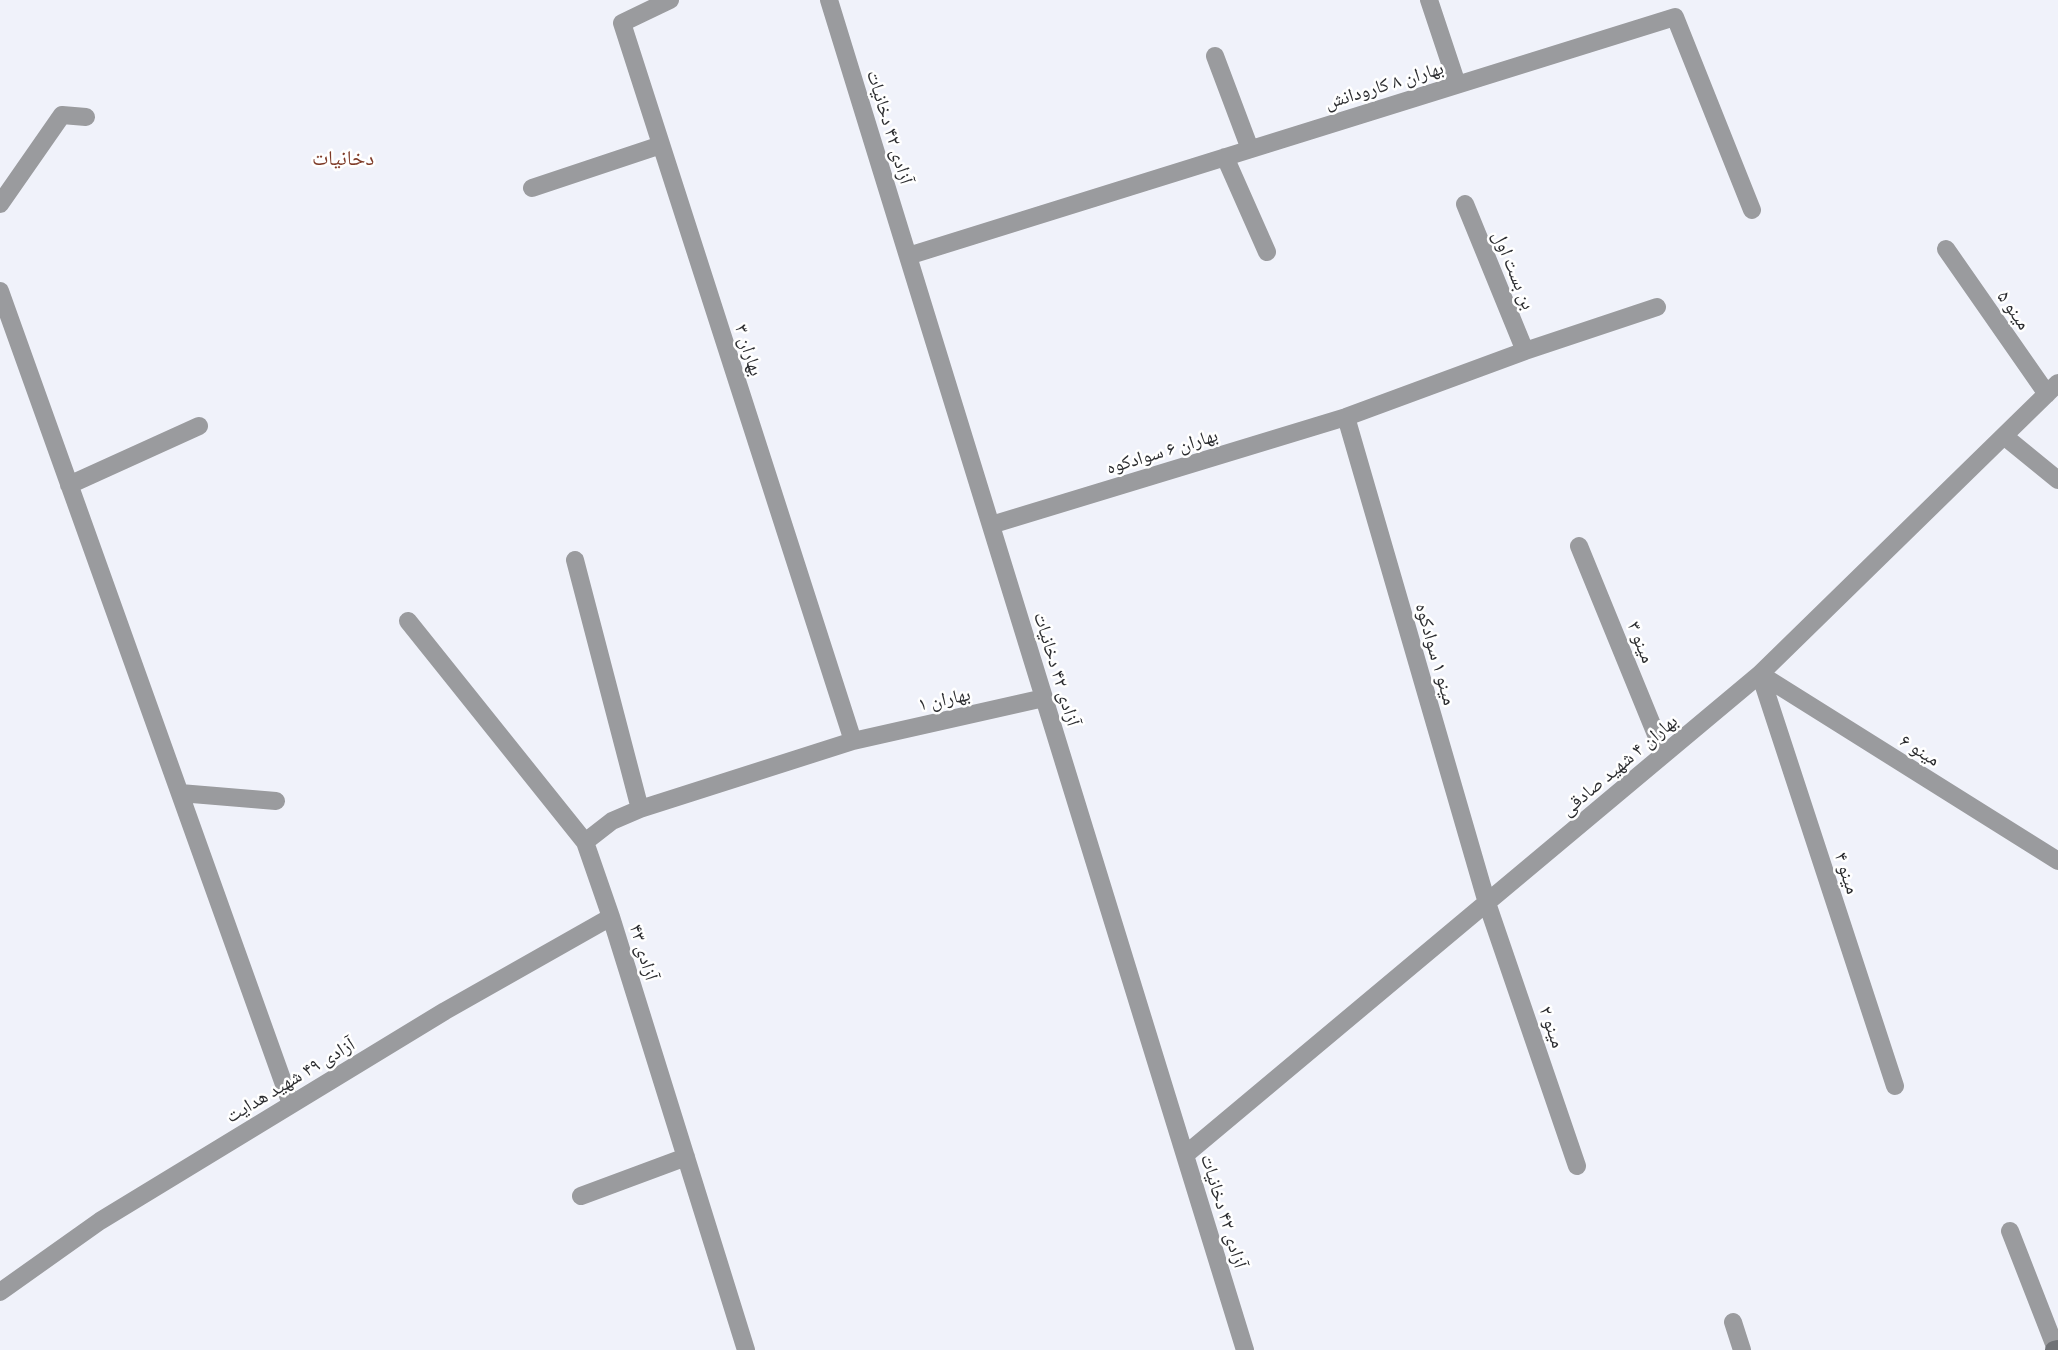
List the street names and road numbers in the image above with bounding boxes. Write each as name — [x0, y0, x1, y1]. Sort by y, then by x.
street label: بهاران ۸ کارودانش — [1322, 56, 1446, 114]
street label: آزادی ۴۲ دخانیات — [862, 67, 918, 187]
street label: بن بست اول — [1488, 227, 1540, 313]
street label: مینو ۵ — [1992, 286, 2036, 334]
street label: بهاران ۳ — [730, 321, 768, 379]
street label: بهاران ۶ سوادکوه — [1103, 423, 1221, 479]
street label: مینو ۱ سوادکوه — [1411, 600, 1461, 708]
street label: آزادی ۴۲ دخانیات — [1029, 609, 1085, 729]
street label: مینو ۳ — [1622, 618, 1660, 666]
street label: بهاران ۱ — [916, 682, 972, 716]
street label: بهاران ۴ شهید صادقی — [1556, 709, 1682, 821]
street label: مینو ۶ — [1896, 729, 1944, 771]
street label: مینو ۴ — [1830, 849, 1864, 897]
street label: آزادی ۴۳ — [625, 921, 663, 983]
street label: مینو ۲ — [1534, 1003, 1570, 1051]
street label: آزادی ۴۹ شهید هدایت — [221, 1032, 359, 1128]
street label: آزادی ۴۲ دخانیات — [1196, 1151, 1252, 1271]

